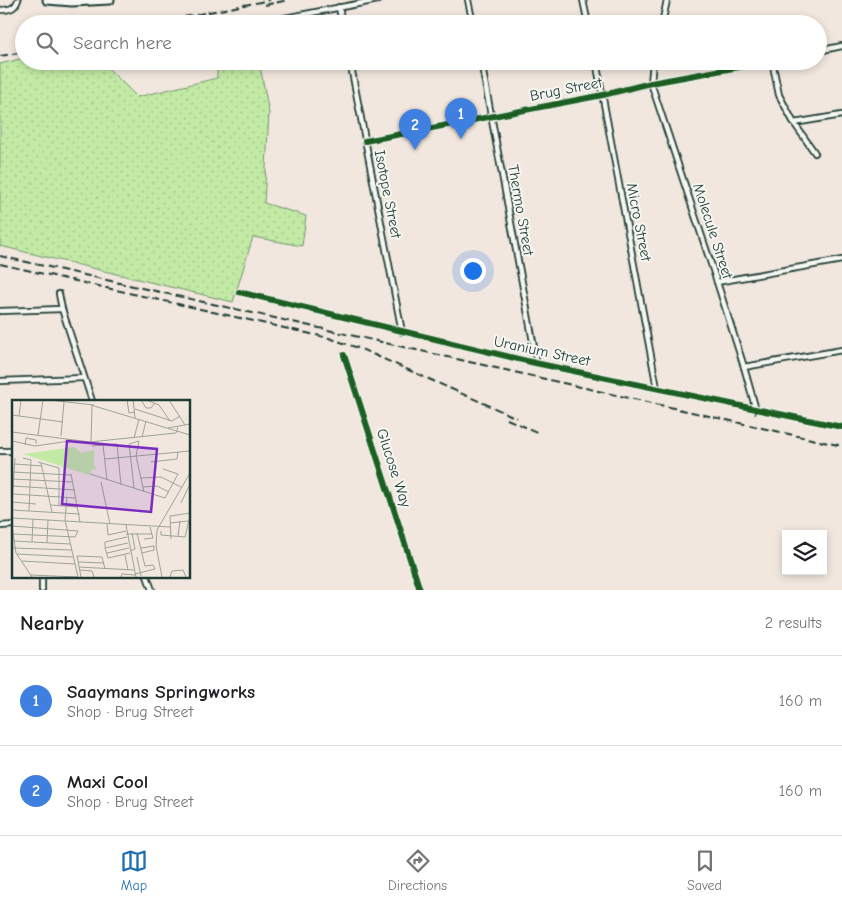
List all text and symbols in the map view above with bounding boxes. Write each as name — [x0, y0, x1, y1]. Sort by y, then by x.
search box — [15, 15, 827, 70]
icon: search — [33, 29, 61, 57]
text: Search here — [73, 32, 172, 54]
street label: Brug Street — [528, 73, 604, 105]
pin: 1 — [445, 98, 477, 139]
pin: 2 — [399, 109, 431, 150]
street label: Isotope Street — [371, 148, 406, 240]
street label: Thermo Street — [504, 163, 538, 258]
street label: Micro Street — [623, 181, 656, 263]
street label: Molecule Street — [689, 181, 737, 282]
your location — [460, 258, 486, 284]
street label: Uranium Street — [492, 332, 593, 370]
inset map — [12, 400, 190, 578]
street label: Glucose Way — [373, 426, 415, 510]
map controls — [782, 530, 827, 575]
button: layers — [782, 530, 827, 575]
text: Nearby — [20, 611, 84, 635]
text: 2 results — [765, 614, 822, 632]
text: Saaymans Springworks — [67, 681, 255, 703]
text: 1 — [33, 692, 39, 710]
text: 160 m — [779, 692, 822, 710]
text: Shop · Brug Street — [67, 703, 193, 721]
text: Maxi Cool — [67, 771, 148, 793]
text: 2 — [32, 782, 40, 800]
text: 160 m — [779, 782, 822, 800]
text: Shop · Brug Street — [67, 793, 193, 811]
tab: Map — [120, 847, 148, 894]
tab: Directions — [388, 847, 447, 894]
tab: Saved — [687, 847, 722, 894]

